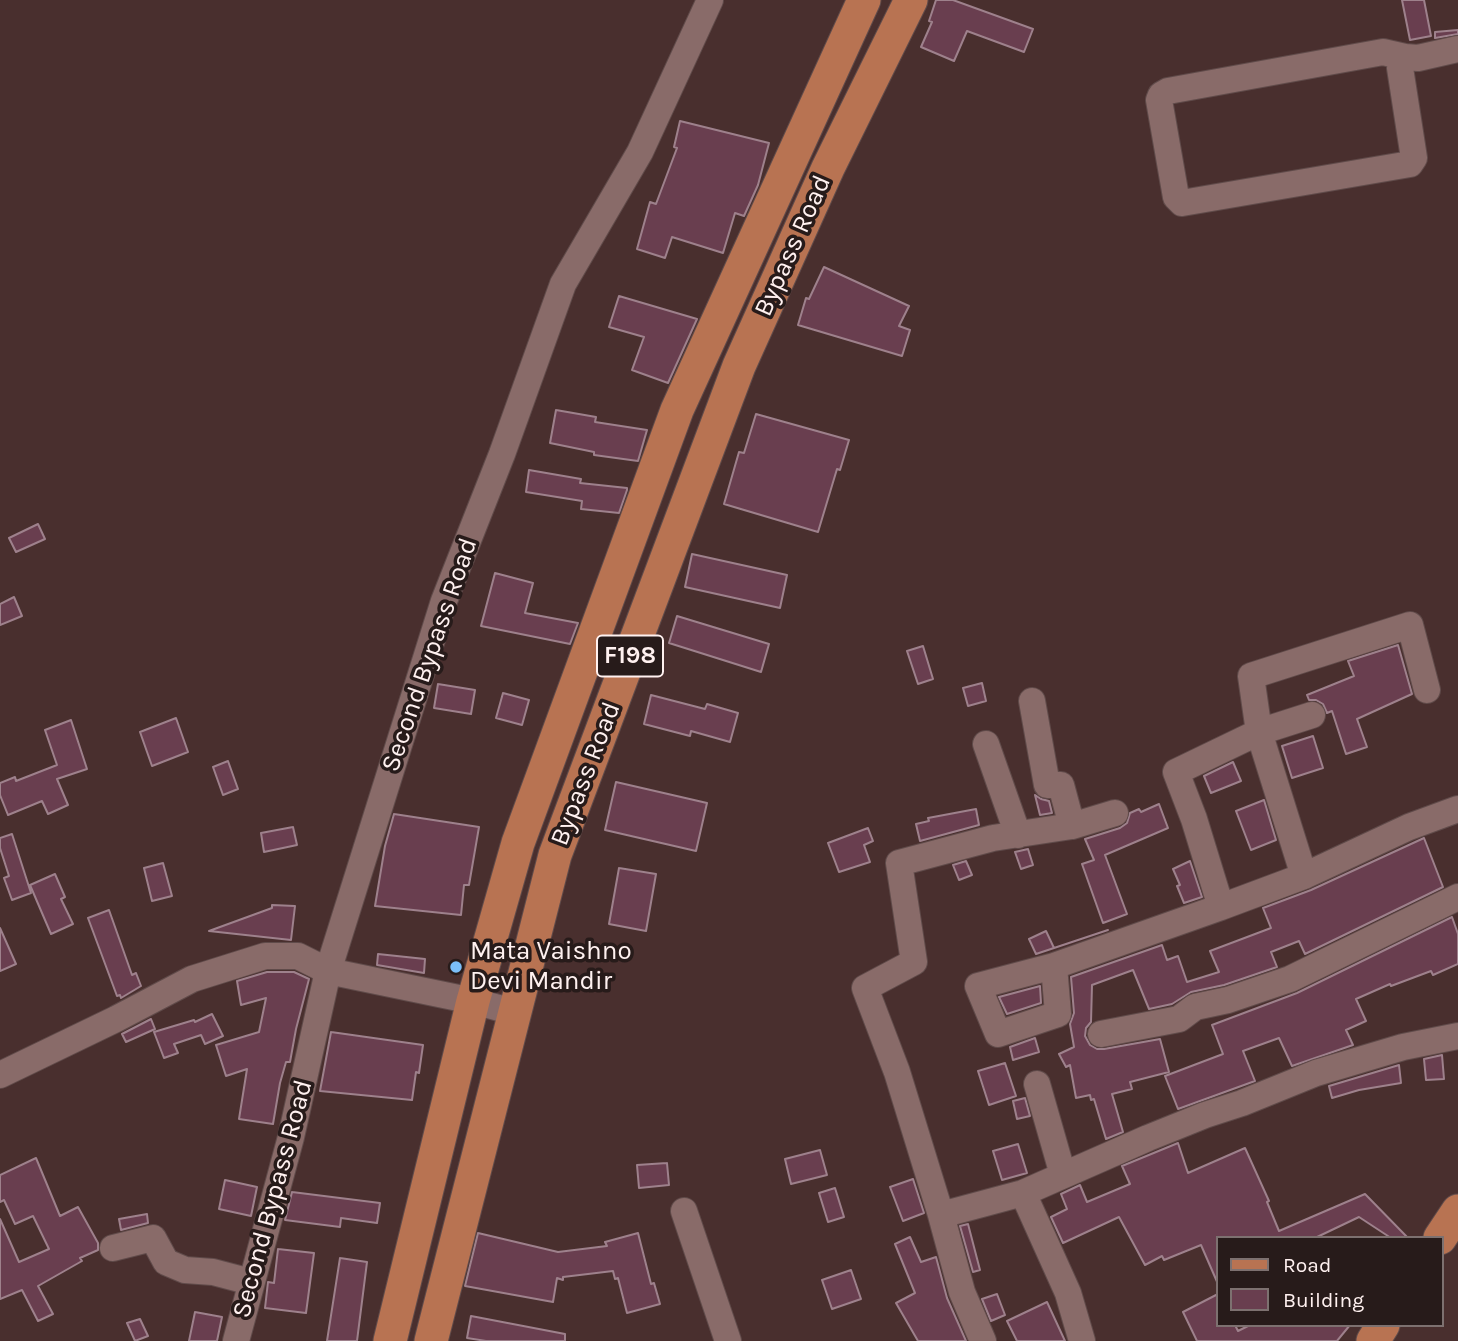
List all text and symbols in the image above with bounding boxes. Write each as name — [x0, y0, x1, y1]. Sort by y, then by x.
street label: Bypass Road — [748, 171, 838, 321]
street label: Second Bypass Road — [375, 534, 485, 776]
road number: F198 — [597, 636, 663, 676]
street label: Bypass Road — [544, 698, 628, 850]
place label: Mata Vaishno Devi Mandir — [470, 936, 632, 998]
marker: Mata Vaishno Devi Mandir — [448, 959, 464, 975]
street label: Second Bypass Road — [226, 1077, 320, 1321]
legend — [1216, 1236, 1444, 1327]
text: Road — [1283, 1253, 1331, 1277]
text: Building — [1283, 1288, 1364, 1312]

